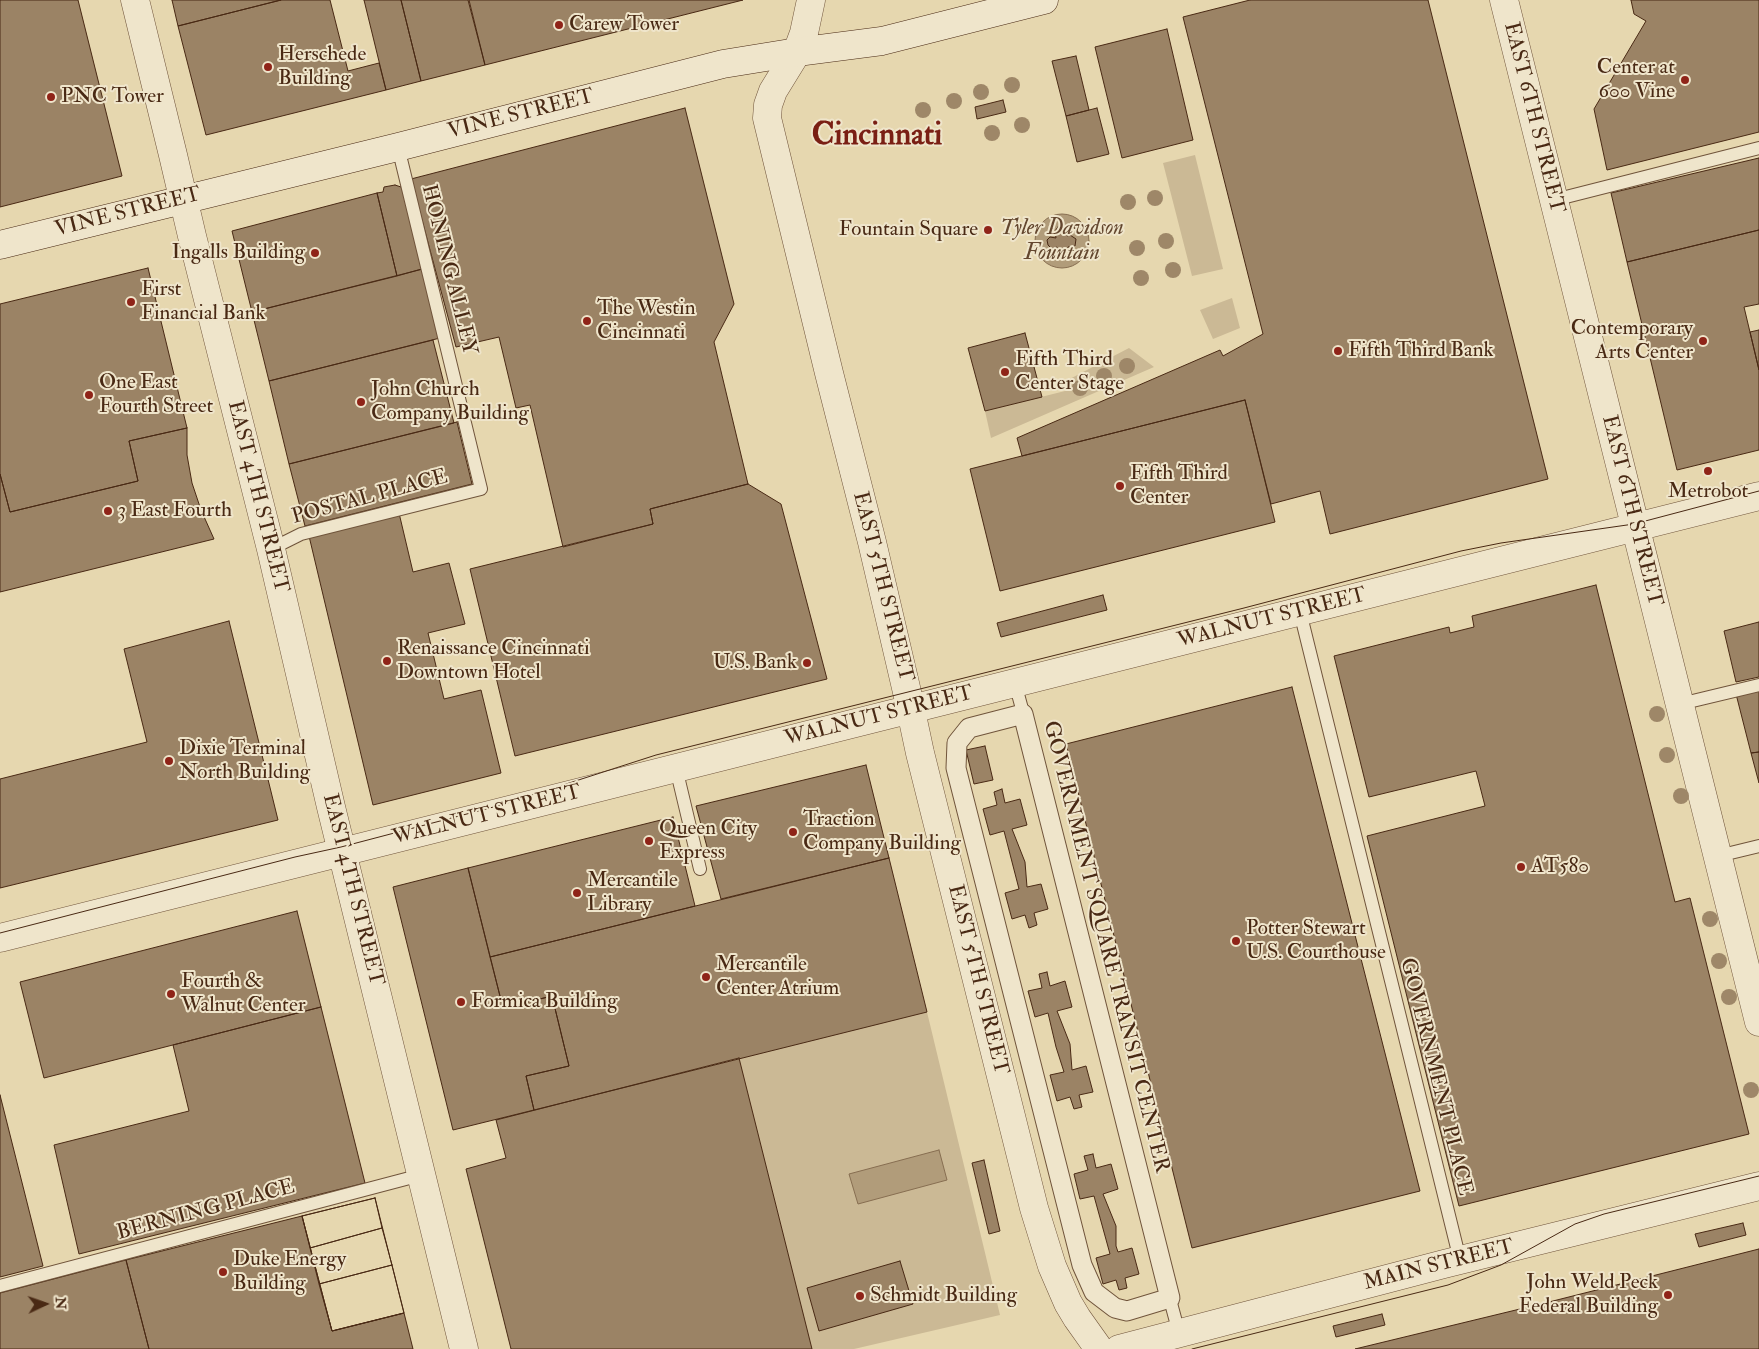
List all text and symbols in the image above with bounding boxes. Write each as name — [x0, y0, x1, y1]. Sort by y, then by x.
place label: Carew Tower — [569, 12, 679, 38]
marker: Carew Tower — [553, 19, 565, 31]
street label: EAST 6TH STREET — [1497, 20, 1569, 216]
place label: Herschede Building — [278, 42, 366, 92]
place label: Center at 600 Vine — [1597, 55, 1675, 105]
marker: Herschede Building — [262, 61, 274, 73]
marker: Center at 600 Vine — [1679, 74, 1691, 86]
place label: PNC Tower — [61, 84, 164, 110]
street label: VINE STREET — [445, 85, 597, 145]
marker: PNC Tower — [45, 91, 57, 103]
district label: Cincinnati — [812, 118, 942, 156]
street label: HONING ALLEY — [415, 182, 481, 358]
street label: VINE STREET — [52, 183, 204, 243]
water label: Tyler Davidson Fountain — [1000, 216, 1124, 268]
place label: Fountain Square — [839, 217, 978, 243]
marker: Fountain Square — [982, 224, 994, 236]
place label: Ingalls Building — [172, 240, 305, 266]
marker: Ingalls Building — [309, 247, 321, 259]
place label: First Financial Bank — [141, 277, 266, 327]
marker: First Financial Bank — [125, 296, 137, 308]
place label: The Westin Cincinnati — [597, 296, 695, 346]
marker: The Westin Cincinnati — [581, 315, 593, 327]
place label: Contemporary Arts Center — [1571, 316, 1693, 366]
marker: Contemporary Arts Center — [1697, 335, 1709, 347]
place label: Fifth Third Bank — [1348, 338, 1494, 364]
marker: Fifth Third Bank — [1332, 345, 1344, 357]
place label: Fifth Third Center Stage — [1015, 347, 1124, 397]
marker: Fifth Third Center Stage — [999, 366, 1011, 378]
place label: One East Fourth Street — [99, 370, 213, 420]
place label: John Church Company Building — [371, 377, 529, 427]
marker: One East Fourth Street — [83, 389, 95, 401]
marker: John Church Company Building — [355, 396, 367, 408]
street label: EAST 4TH STREET — [221, 398, 293, 596]
street label: EAST 6TH STREET — [1595, 413, 1667, 609]
place label: Fifth Third Center — [1130, 461, 1228, 511]
street label: POSTAL PLACE — [289, 465, 451, 531]
marker: Metrobot — [1702, 465, 1714, 477]
place label: Metrobot — [1668, 479, 1748, 505]
marker: Fifth Third Center — [1114, 480, 1126, 492]
street label: EAST 5TH STREET — [846, 489, 918, 685]
place label: 3 East Fourth — [118, 498, 232, 524]
marker: 3 East Fourth — [102, 505, 114, 517]
street label: WALNUT STREET — [1175, 583, 1369, 655]
place label: Renaissance Cincinnati Downtown Hotel — [397, 636, 589, 686]
place label: U.S. Bank — [713, 650, 797, 676]
marker: Renaissance Cincinnati Downtown Hotel — [381, 655, 393, 667]
marker: U.S. Bank — [801, 657, 813, 669]
street label: WALNUT STREET — [782, 681, 976, 753]
street label: GOVERNMENT SQUARE TRANSIT CENTER — [1037, 719, 1173, 1175]
place label: Dixie Terminal North Building — [179, 736, 310, 786]
marker: Dixie Terminal North Building — [163, 755, 175, 767]
street label: WALNUT STREET — [390, 780, 584, 852]
street label: EAST 4TH STREET — [316, 791, 388, 989]
place label: Traction Company Building — [803, 807, 961, 857]
place label: Queen City Express — [659, 816, 757, 866]
marker: Traction Company Building — [787, 826, 799, 838]
marker: Queen City Express — [643, 835, 655, 847]
place label: AT580 — [1531, 854, 1589, 880]
marker: AT580 — [1515, 861, 1527, 873]
place label: Mercantile Library — [587, 868, 678, 918]
street label: EAST 5TH STREET — [941, 882, 1013, 1078]
marker: Mercantile Library — [571, 887, 583, 899]
place label: Potter Stewart U.S. Courthouse — [1246, 916, 1386, 966]
marker: Potter Stewart U.S. Courthouse — [1230, 935, 1242, 947]
place label: Mercantile Center Atrium — [716, 952, 839, 1002]
street label: GOVERNMENT PLACE — [1393, 956, 1477, 1198]
place label: Fourth & Walnut Center — [181, 969, 306, 1019]
marker: Mercantile Center Atrium — [700, 971, 712, 983]
marker: Fourth & Walnut Center — [165, 988, 177, 1000]
place label: Formica Building — [471, 989, 617, 1015]
marker: Formica Building — [455, 996, 467, 1008]
street label: BERNING PLACE — [114, 1175, 298, 1247]
street label: MAIN STREET — [1361, 1235, 1517, 1297]
place label: Duke Energy Building — [233, 1247, 346, 1297]
marker: Duke Energy Building — [217, 1266, 229, 1278]
place label: John Weld Peck Federal Building — [1519, 1270, 1658, 1320]
north arrow — [20, 1279, 70, 1329]
place label: Schmidt Building — [870, 1283, 1017, 1309]
marker: John Weld Peck Federal Building — [1662, 1289, 1674, 1301]
marker: Schmidt Building — [854, 1290, 866, 1302]
text: N — [52, 1296, 69, 1310]

